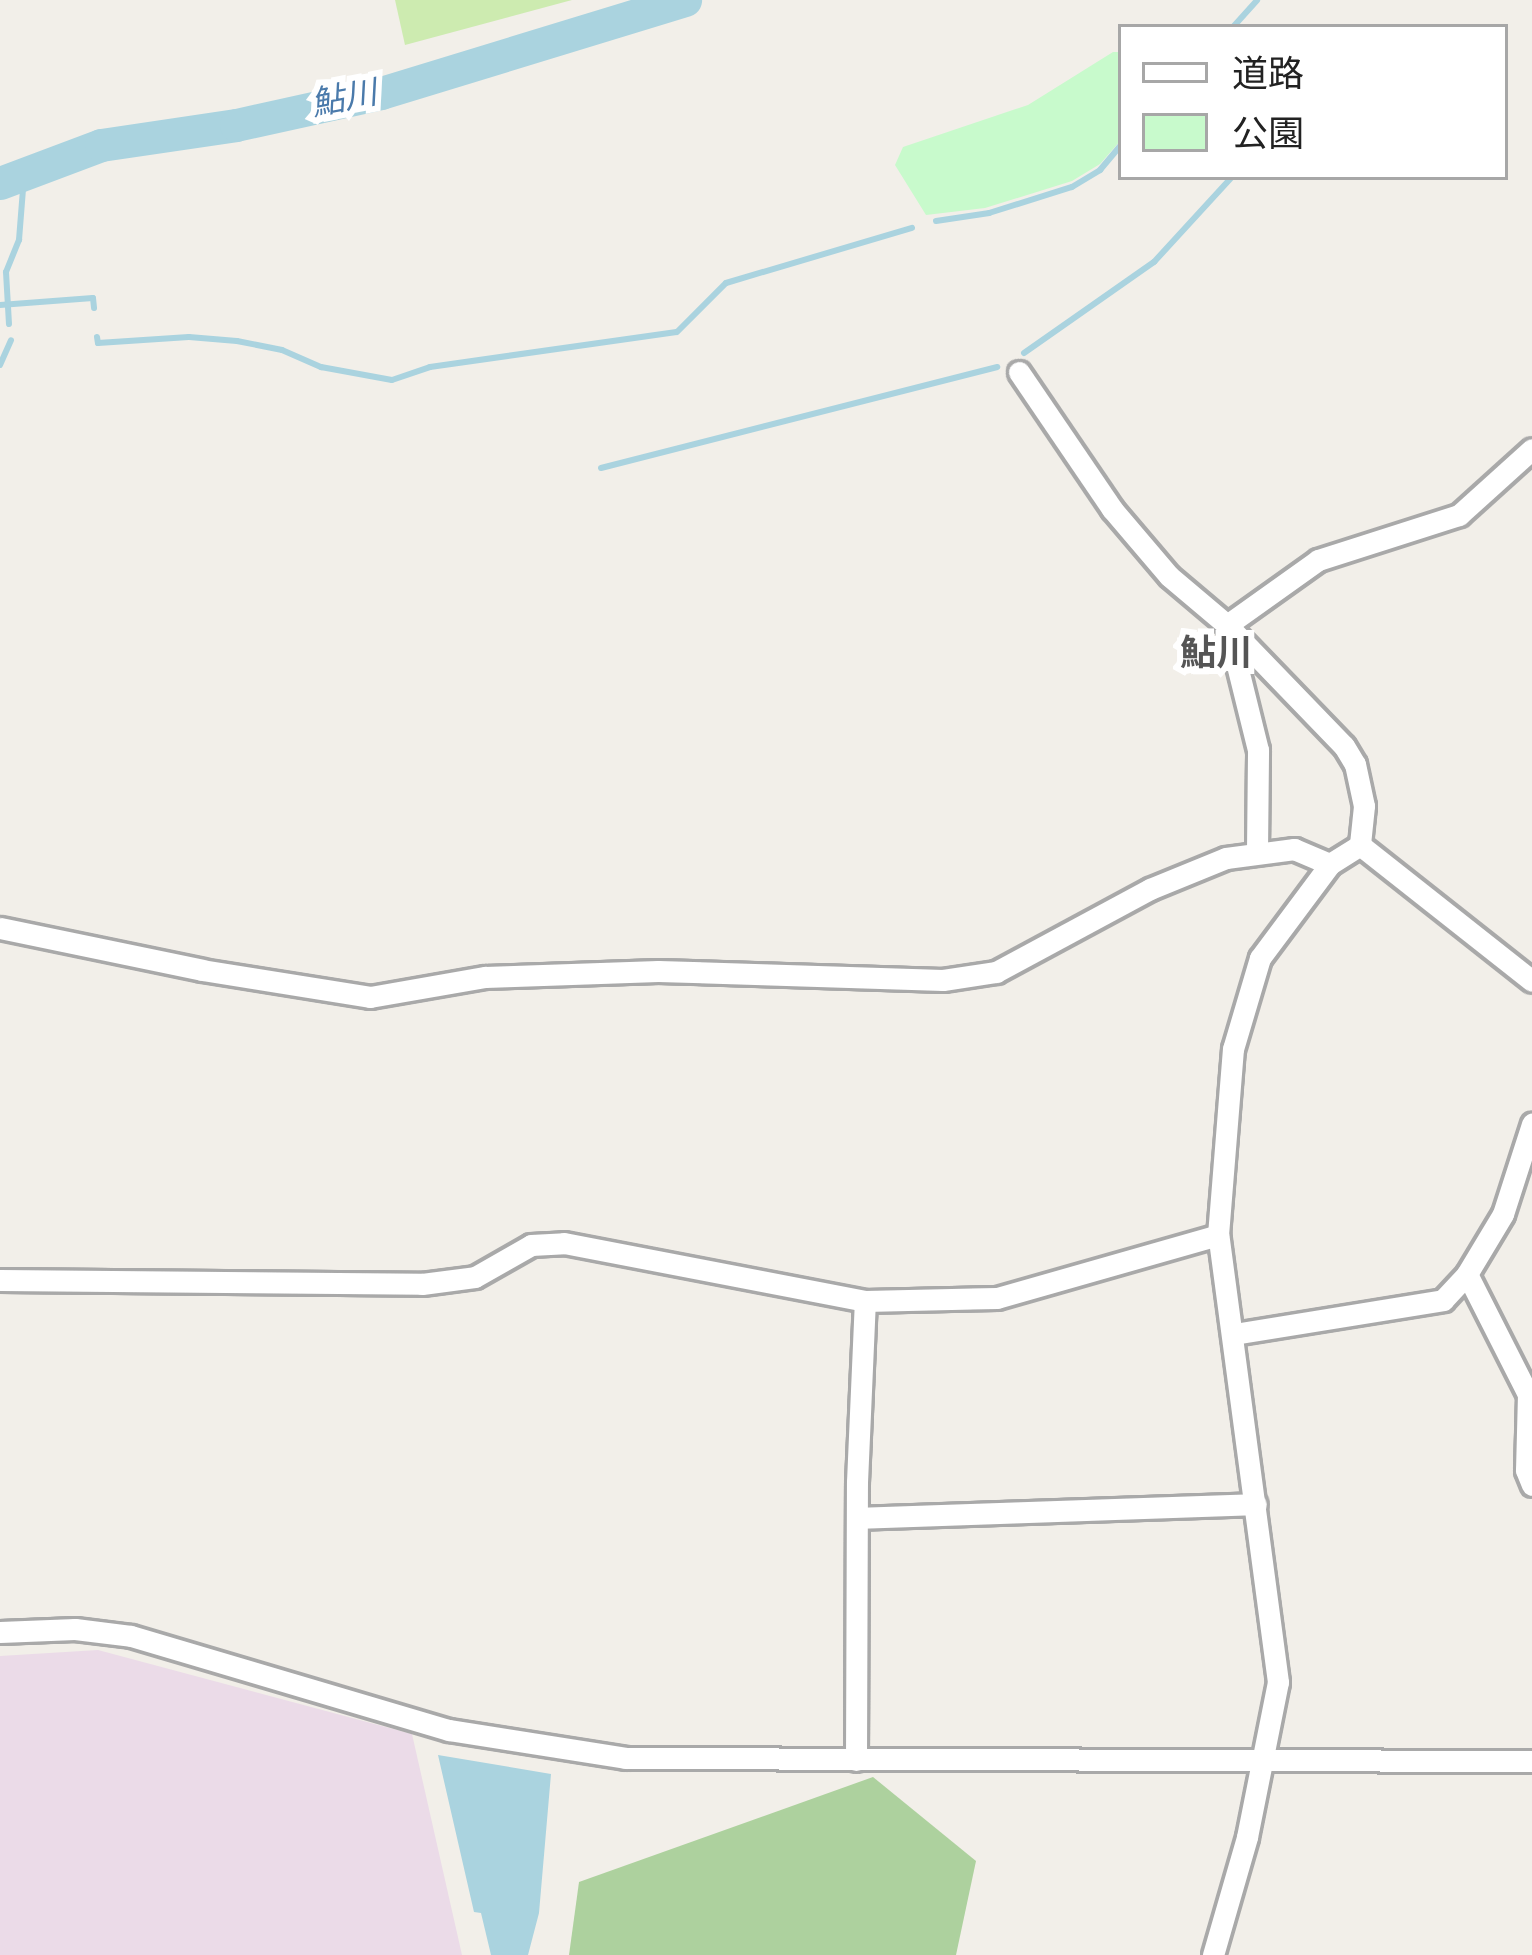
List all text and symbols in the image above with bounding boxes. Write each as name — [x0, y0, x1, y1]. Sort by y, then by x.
legend — [1118, 24, 1508, 180]
text: 道路 — [1232, 49, 1304, 100]
water label: 鮎川 — [308, 73, 380, 125]
text: 公園 — [1232, 109, 1304, 160]
district label: 鮎川 — [1180, 632, 1252, 676]

